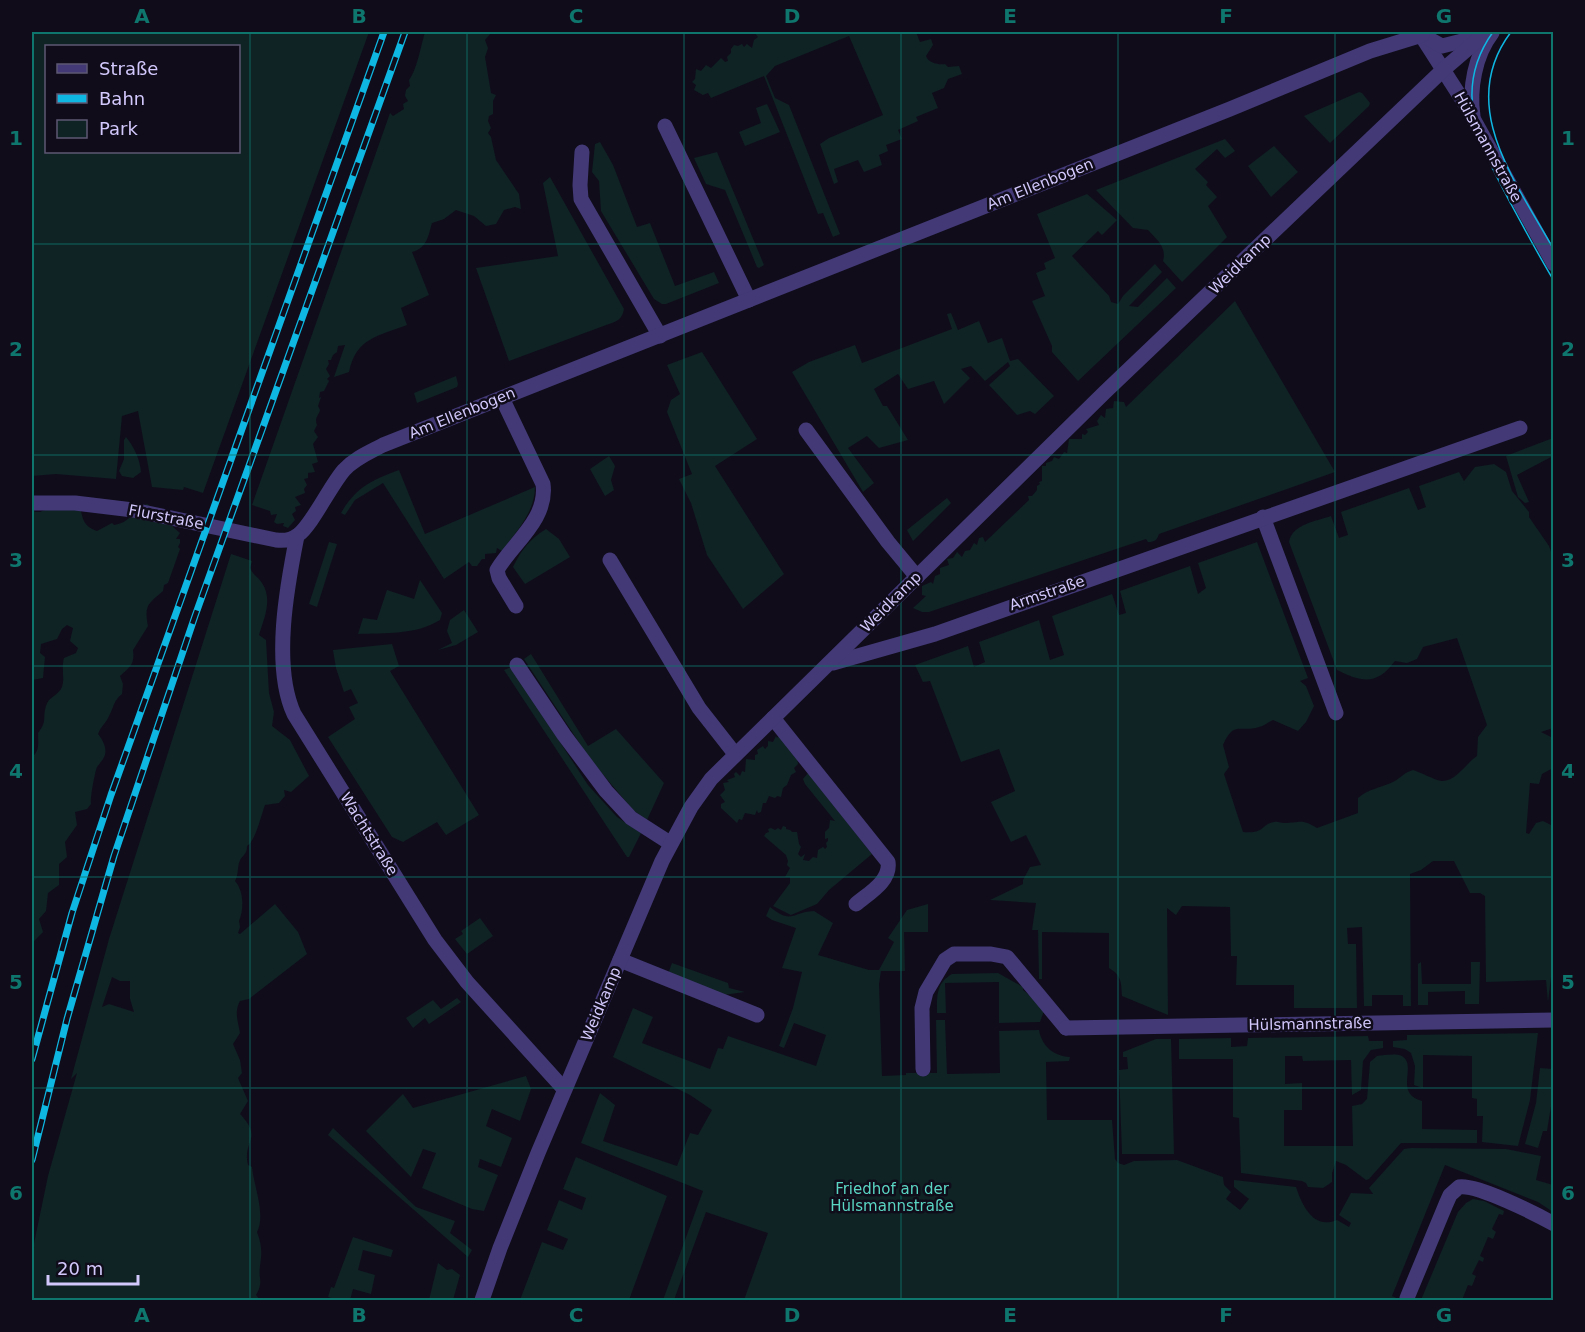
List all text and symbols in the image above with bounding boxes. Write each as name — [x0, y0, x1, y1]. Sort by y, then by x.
text: A — [134, 4, 150, 28]
text: B — [351, 4, 367, 28]
text: C — [569, 4, 583, 28]
text: D — [784, 4, 800, 28]
text: E — [1003, 4, 1017, 28]
text: F — [1219, 4, 1233, 28]
text: G — [1436, 4, 1452, 28]
legend — [45, 45, 240, 153]
text: Straße — [99, 58, 158, 79]
text: Bahn — [99, 88, 145, 109]
street label: Hülsmannstraße — [1450, 89, 1526, 205]
text: Park — [99, 118, 138, 139]
text: 1 — [9, 126, 23, 150]
text: 1 — [1561, 126, 1575, 150]
street label: Am Ellenbogen — [984, 154, 1096, 214]
street label: Weidkamp — [1205, 230, 1275, 298]
text: 2 — [9, 337, 23, 361]
text: 2 — [1561, 337, 1575, 361]
street label: Am Ellenbogen — [406, 383, 518, 443]
street label: Flurstraße — [127, 501, 205, 533]
text: 3 — [9, 548, 23, 572]
text: 3 — [1561, 548, 1575, 572]
street label: Weidkamp — [857, 568, 925, 636]
street label: Armstraße — [1007, 572, 1087, 614]
text: 4 — [9, 759, 23, 783]
text: 4 — [1561, 759, 1575, 783]
street label: Wachtstraße — [336, 789, 402, 879]
street label: Weidkamp — [577, 964, 625, 1044]
text: 5 — [9, 970, 23, 994]
text: 5 — [1561, 970, 1575, 994]
street label: Hülsmannstraße — [1248, 1014, 1372, 1034]
park label: Friedhof an der Hülsmannstraße — [830, 1180, 954, 1215]
text: 6 — [9, 1181, 23, 1205]
text: 6 — [1561, 1181, 1575, 1205]
scale bar — [48, 1248, 138, 1286]
text: 20 m — [57, 1258, 103, 1279]
text: A — [134, 1303, 150, 1327]
text: B — [351, 1303, 367, 1327]
text: C — [569, 1303, 583, 1327]
text: D — [784, 1303, 800, 1327]
text: E — [1003, 1303, 1017, 1327]
text: F — [1219, 1303, 1233, 1327]
text: G — [1436, 1303, 1452, 1327]

